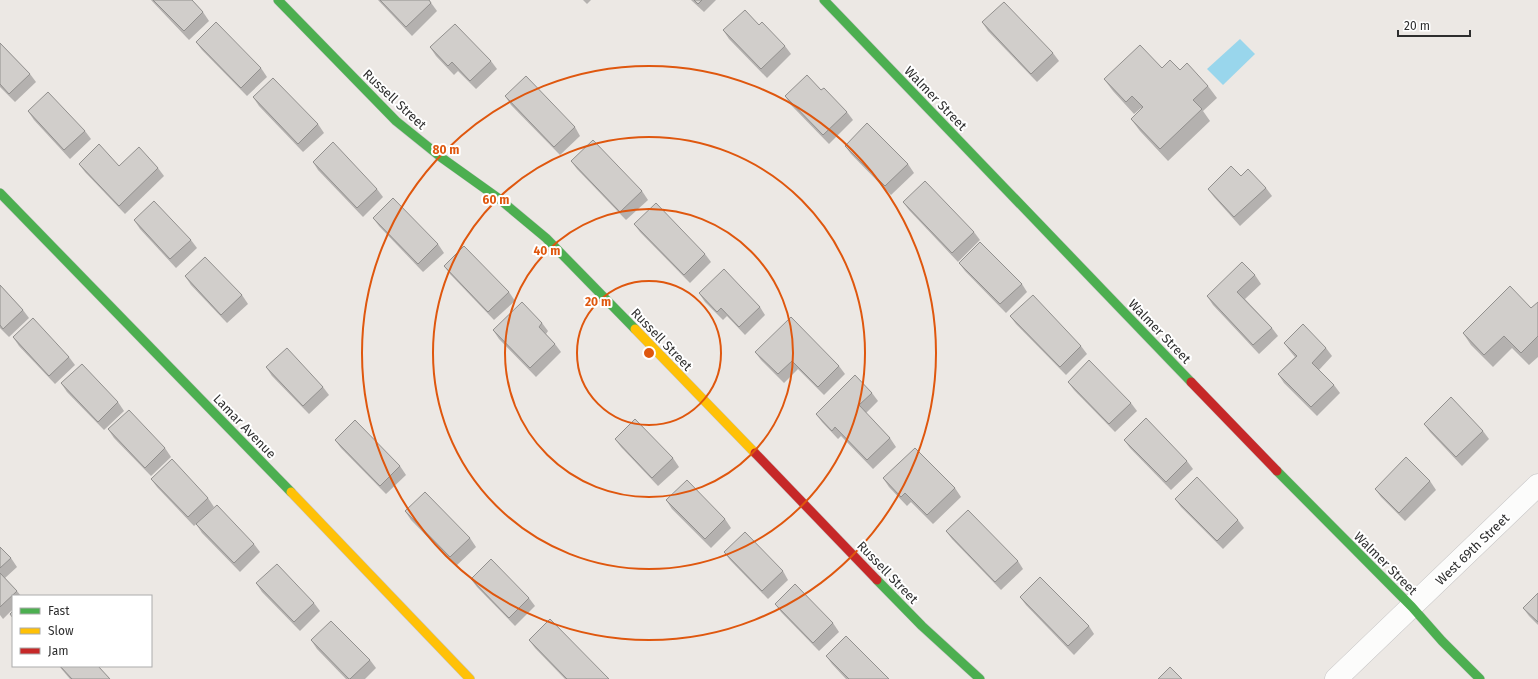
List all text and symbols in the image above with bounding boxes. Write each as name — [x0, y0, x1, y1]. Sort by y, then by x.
scale bar — [1398, 12, 1470, 38]
text: 20 m — [1404, 19, 1430, 33]
street label: Walmer Street — [901, 63, 970, 134]
street label: Russell Street — [360, 66, 430, 133]
text: 80 m — [433, 143, 459, 157]
text: 60 m — [483, 193, 509, 207]
text: 40 m — [534, 244, 560, 258]
text: 20 m — [585, 295, 611, 309]
street label: Walmer Street — [1125, 296, 1194, 367]
street label: Russell Street — [628, 305, 695, 374]
centre of rings — [642, 346, 656, 360]
street label: Lamar Avenue — [210, 391, 279, 461]
street label: West 69th Street — [1432, 510, 1512, 588]
street label: Walmer Street — [1351, 529, 1421, 598]
street label: Russell Street — [854, 538, 921, 607]
legend — [12, 595, 152, 667]
text: Fast — [48, 604, 70, 618]
text: Slow — [48, 624, 74, 638]
text: Jam — [48, 644, 68, 658]

